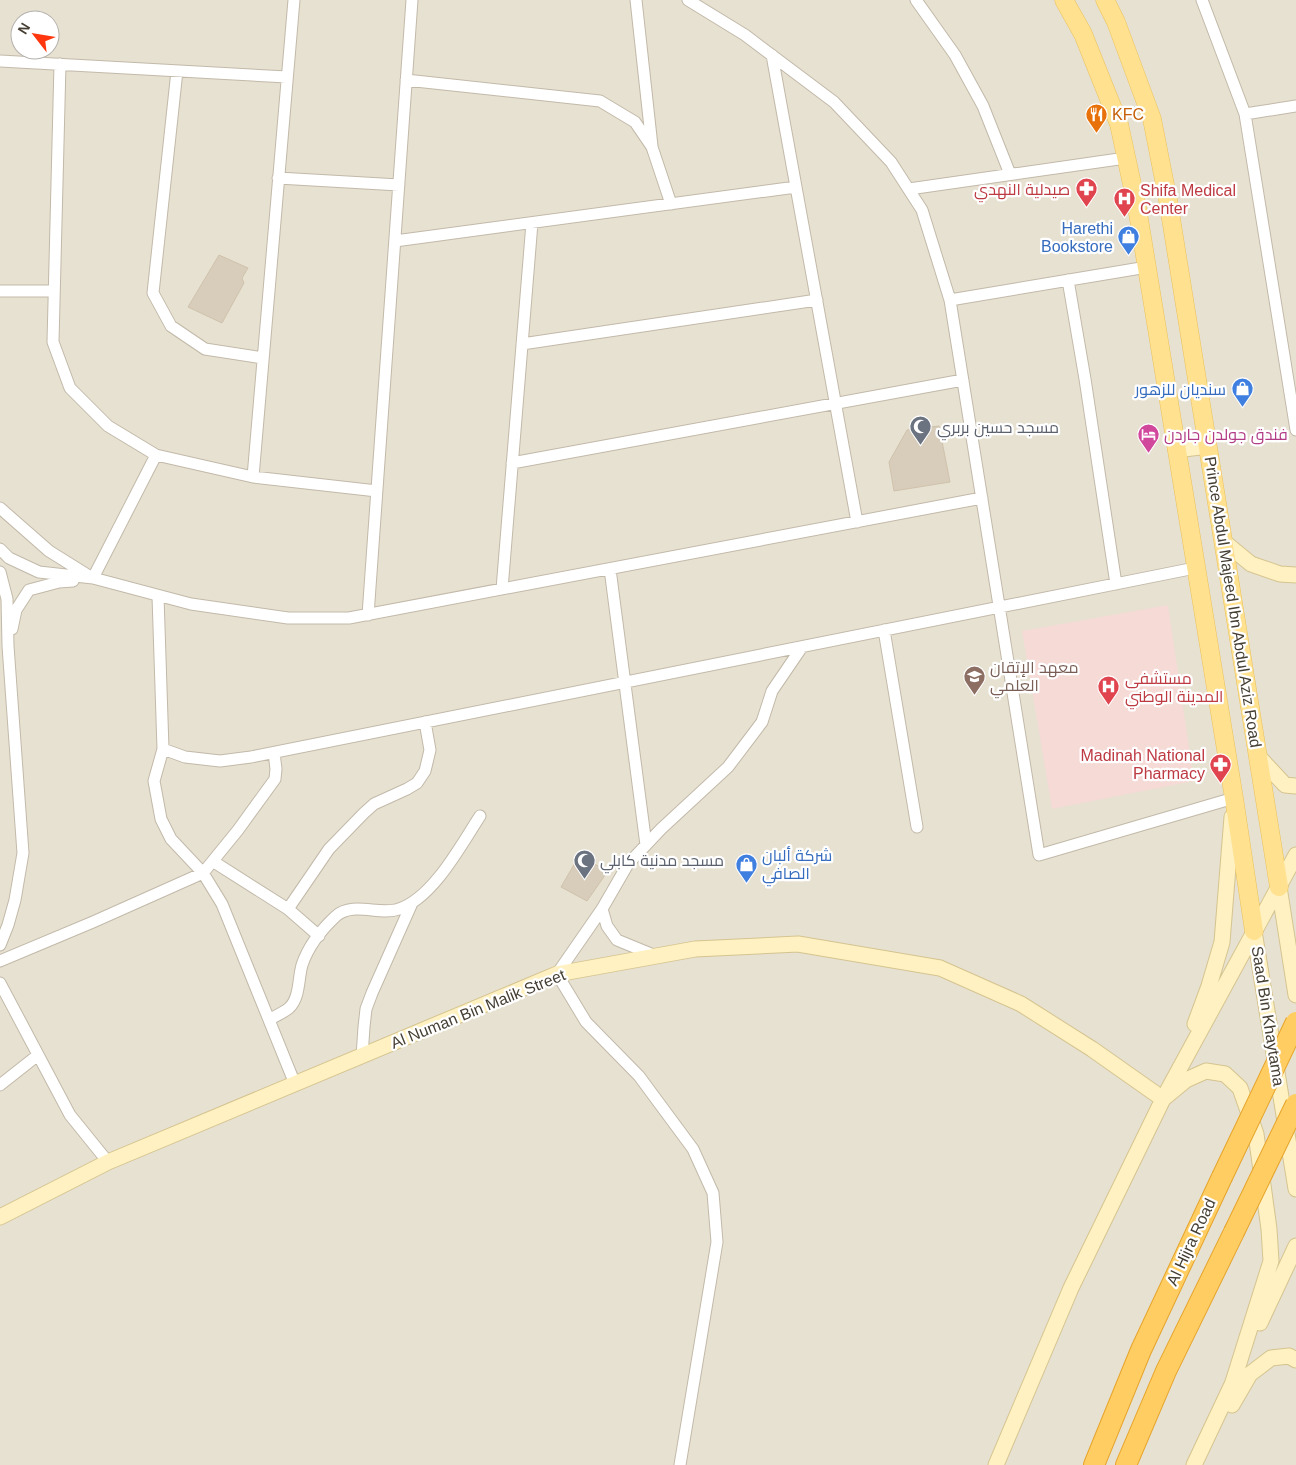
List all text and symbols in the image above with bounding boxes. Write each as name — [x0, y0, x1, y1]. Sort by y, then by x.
north arrow — [10, 10, 60, 60]
text: N — [14, 20, 33, 37]
restaurant icon: KFC — [1084, 102, 1108, 133]
place label: KFC — [1112, 106, 1144, 123]
pharmacy icon: صيدلية النهدي — [1074, 177, 1098, 208]
place label: صيدلية النهدي — [974, 181, 1070, 203]
place label: Shifa Medical Center — [1140, 182, 1236, 217]
hospital icon: Shifa Medical Center — [1112, 187, 1136, 218]
place label: Harethi Bookstore — [1041, 220, 1113, 255]
shop icon: Harethi Bookstore — [1117, 225, 1141, 256]
shop icon: سنديان للزهور — [1230, 377, 1254, 408]
place label: سنديان للزهور — [1134, 381, 1226, 400]
mosque icon: مسجد حسين بربري — [909, 415, 933, 446]
place label: مسجد حسين بربري — [937, 419, 1059, 441]
hotel icon: فندق جولدن جاردن — [1136, 422, 1160, 453]
place label: فندق جولدن جاردن — [1164, 426, 1288, 445]
street label: Prince Abdul Majeed Ibn Abdul Aziz Road — [1202, 455, 1264, 749]
place label: معهد الإتقان العلمي — [990, 659, 1079, 699]
school or university icon: معهد الإتقان العلمي — [962, 664, 986, 695]
place label: مستشفى المدينة الوطني — [1125, 670, 1223, 710]
hospital icon: مستشفى المدينة الوطني — [1097, 675, 1121, 706]
place label: Madinah National Pharmacy — [1080, 747, 1205, 782]
pharmacy icon: Madinah National Pharmacy — [1209, 752, 1233, 783]
place label: شركة ألبان الصافي — [762, 846, 832, 887]
mosque icon: مسجد مدنية كابلي — [572, 848, 596, 879]
place label: مسجد مدنية كابلي — [600, 852, 724, 874]
shop icon: شركة ألبان الصافي — [734, 852, 758, 883]
street label: Saad Bin Khaytama — [1249, 945, 1287, 1087]
street label: Al Numan Bin Malik Street — [388, 966, 568, 1052]
street label: Al Hijra Road — [1163, 1196, 1219, 1288]

